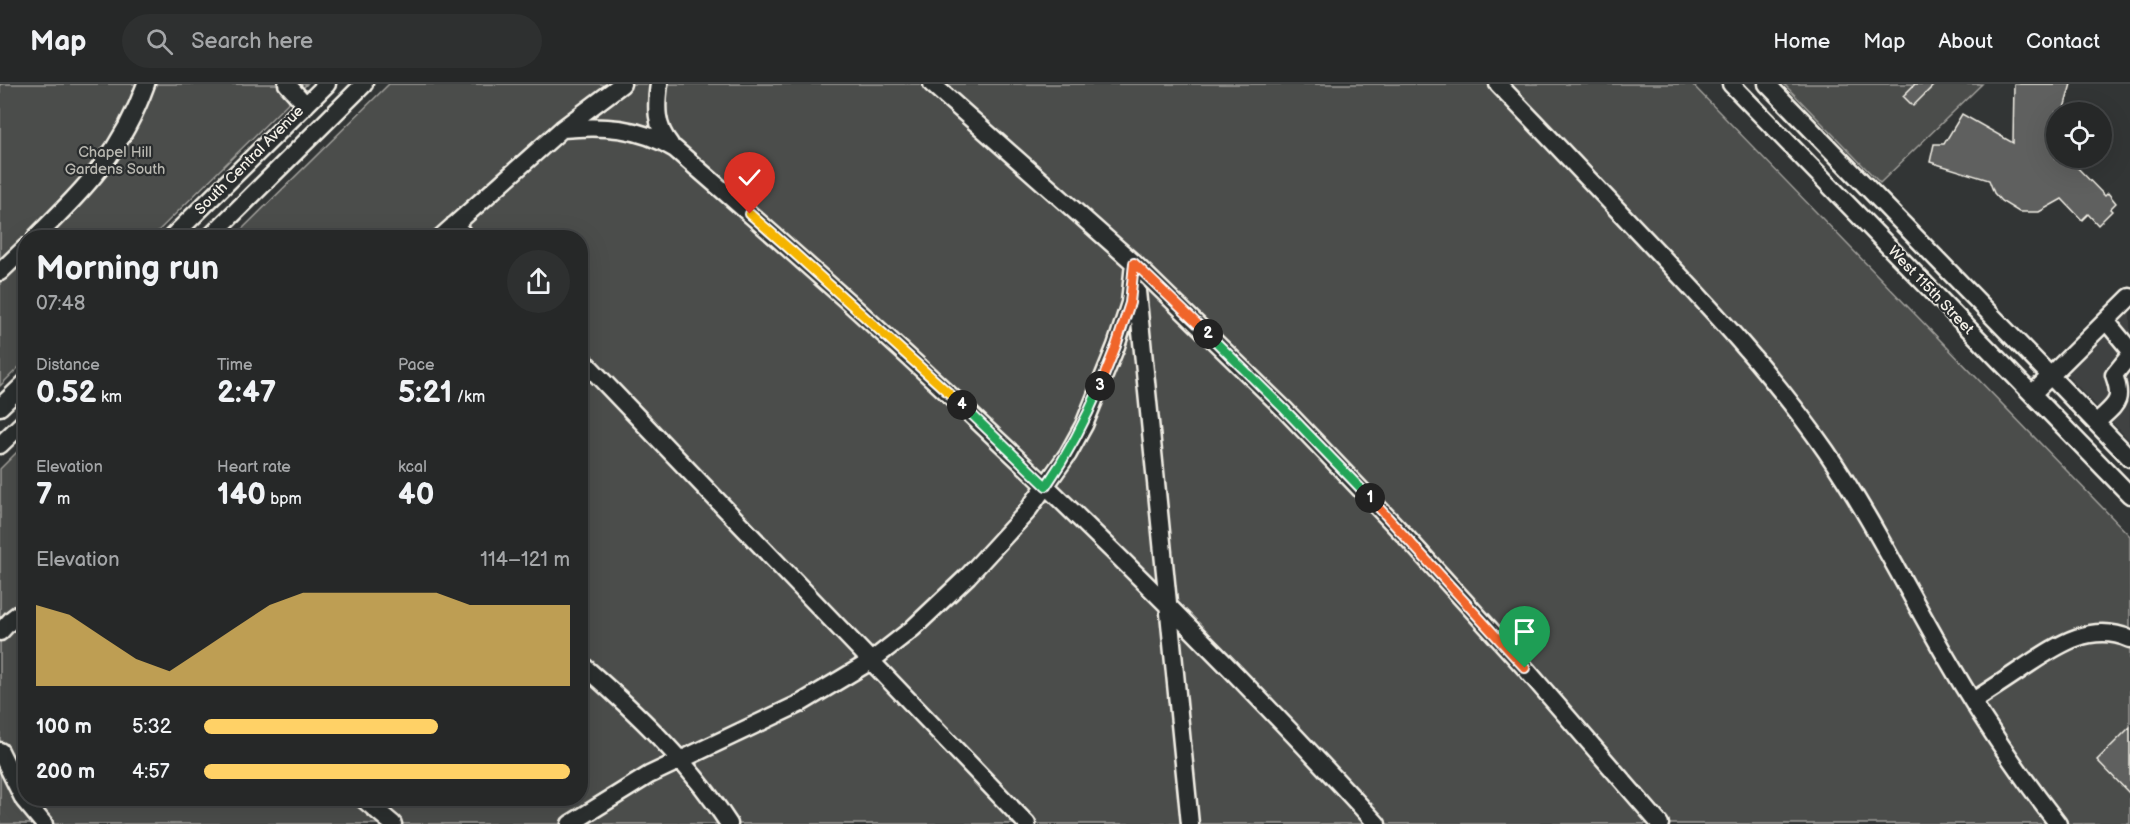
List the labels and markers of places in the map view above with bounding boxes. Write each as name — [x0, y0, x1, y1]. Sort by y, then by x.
pin — [724, 152, 775, 214]
pin: 2 — [1193, 319, 1223, 349]
pin: 3 — [1085, 371, 1115, 401]
pin: 4 — [947, 390, 977, 420]
pin: 1 — [1355, 483, 1385, 513]
pin — [1499, 606, 1550, 668]

